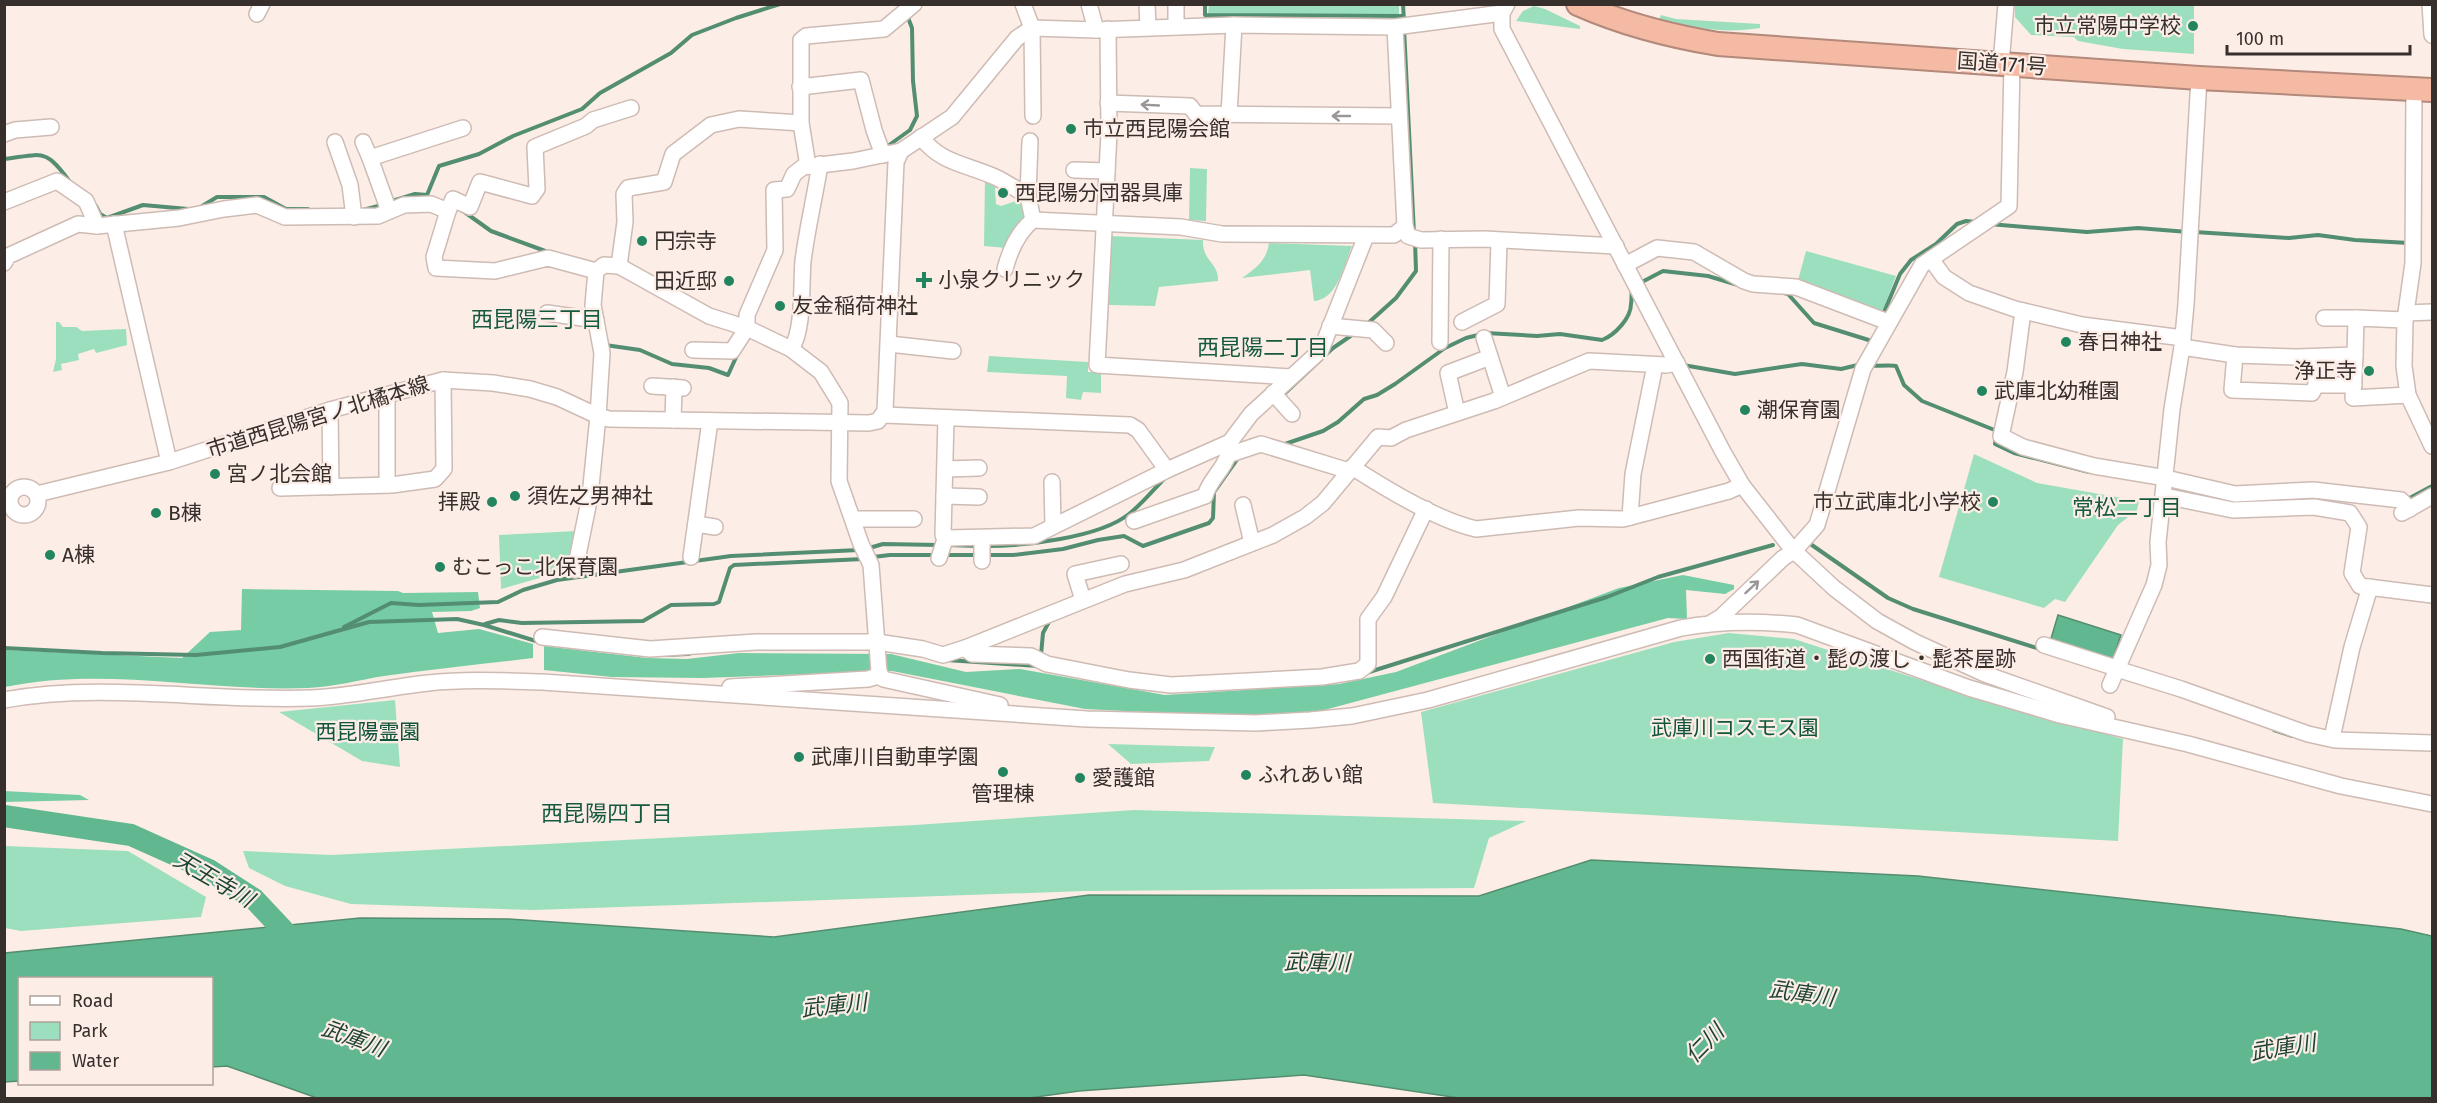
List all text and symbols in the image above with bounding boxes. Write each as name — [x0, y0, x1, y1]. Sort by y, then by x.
place label: 市立常陽中学校 — [2034, 13, 2181, 39]
scale bar — [2227, 18, 2410, 56]
marker: 市立常陽中学校 — [2186, 19, 2200, 33]
text: 100 m — [2236, 28, 2284, 50]
street label: 国道171号 — [1956, 48, 2048, 80]
one-way arrow — [1141, 100, 1161, 111]
one-way arrow — [1331, 110, 1351, 122]
place label: 市立西昆陽会館 — [1083, 116, 1230, 142]
marker: 市立西昆陽会館 — [1064, 122, 1078, 136]
place label: 西昆陽分団器具庫 — [1015, 180, 1183, 206]
marker: 西昆陽分団器具庫 — [996, 186, 1010, 200]
place label: 円宗寺 — [654, 228, 717, 254]
marker: 円宗寺 — [635, 234, 649, 248]
place label: 小泉クリニック — [938, 267, 1085, 293]
place label: 田近邸 — [654, 268, 717, 294]
marker: 小泉クリニック — [915, 271, 933, 289]
marker: 田近邸 — [722, 274, 736, 288]
place label: 友金稲荷神社 — [792, 293, 918, 319]
marker: 友金稲荷神社 — [773, 299, 787, 313]
district label: 西昆陽三丁目 — [471, 306, 603, 333]
place label: 春日神社 — [2078, 329, 2162, 355]
district label: 西昆陽二丁目 — [1197, 334, 1329, 361]
marker: 春日神社 — [2059, 335, 2073, 349]
place label: 浄正寺 — [2294, 358, 2357, 384]
marker: 浄正寺 — [2362, 364, 2376, 378]
street label: 市道西昆陽宮ノ北橘本線 — [204, 371, 432, 463]
place label: 武庫北幼稚園 — [1994, 378, 2120, 404]
marker: 武庫北幼稚園 — [1975, 384, 1989, 398]
place label: 潮保育園 — [1757, 397, 1841, 423]
marker: 潮保育園 — [1738, 403, 1752, 417]
place label: 宮ノ北会館 — [227, 461, 332, 487]
marker: 宮ノ北会館 — [208, 467, 222, 481]
place label: 須佐之男神社 — [527, 483, 653, 509]
place label: 拝殿 — [438, 489, 480, 515]
marker: 須佐之男神社 — [508, 489, 522, 503]
place label: 市立武庫北小学校 — [1813, 489, 1981, 515]
district label: 常松二丁目 — [2072, 494, 2182, 521]
marker: 拝殿 — [485, 495, 499, 509]
marker: 市立武庫北小学校 — [1986, 495, 2000, 509]
place label: B棟 — [168, 500, 202, 526]
marker: B棟 — [149, 506, 163, 520]
place label: A棟 — [62, 542, 95, 568]
marker: A棟 — [43, 548, 57, 562]
place label: むこっこ北保育園 — [452, 554, 619, 580]
marker: むこっこ北保育園 — [433, 560, 447, 574]
one-way arrow — [1745, 579, 1760, 594]
place label: 西国街道・髭の渡し・髭茶屋跡 — [1722, 646, 2016, 672]
marker: 西国街道・髭の渡し・髭茶屋跡 — [1703, 652, 1717, 666]
park label: 武庫川コスモス園 — [1651, 715, 1819, 741]
park label: 西昆陽霊園 — [316, 719, 421, 745]
place label: 武庫川自動車学園 — [811, 744, 979, 770]
marker: 武庫川自動車学園 — [792, 750, 806, 764]
place label: ふれあい館 — [1258, 762, 1363, 788]
marker: 管理棟 — [996, 765, 1010, 779]
place label: 愛護館 — [1092, 765, 1155, 791]
marker: ふれあい館 — [1239, 768, 1253, 782]
marker: 愛護館 — [1073, 771, 1087, 785]
place label: 管理棟 — [972, 781, 1035, 807]
district label: 西昆陽四丁目 — [541, 800, 673, 827]
water label: 天王寺川 — [169, 846, 260, 914]
water label: 武庫川 — [1284, 948, 1352, 977]
water label: 武庫川 — [1767, 976, 1838, 1012]
legend — [18, 977, 213, 1085]
water label: 武庫川 — [800, 988, 870, 1022]
text: Road — [72, 990, 114, 1012]
water label: 武庫川 — [318, 1014, 391, 1063]
water label: 仁川 — [1679, 1017, 1731, 1068]
text: Park — [72, 1020, 108, 1042]
water label: 武庫川 — [2248, 1029, 2320, 1066]
text: Water — [72, 1050, 119, 1072]

